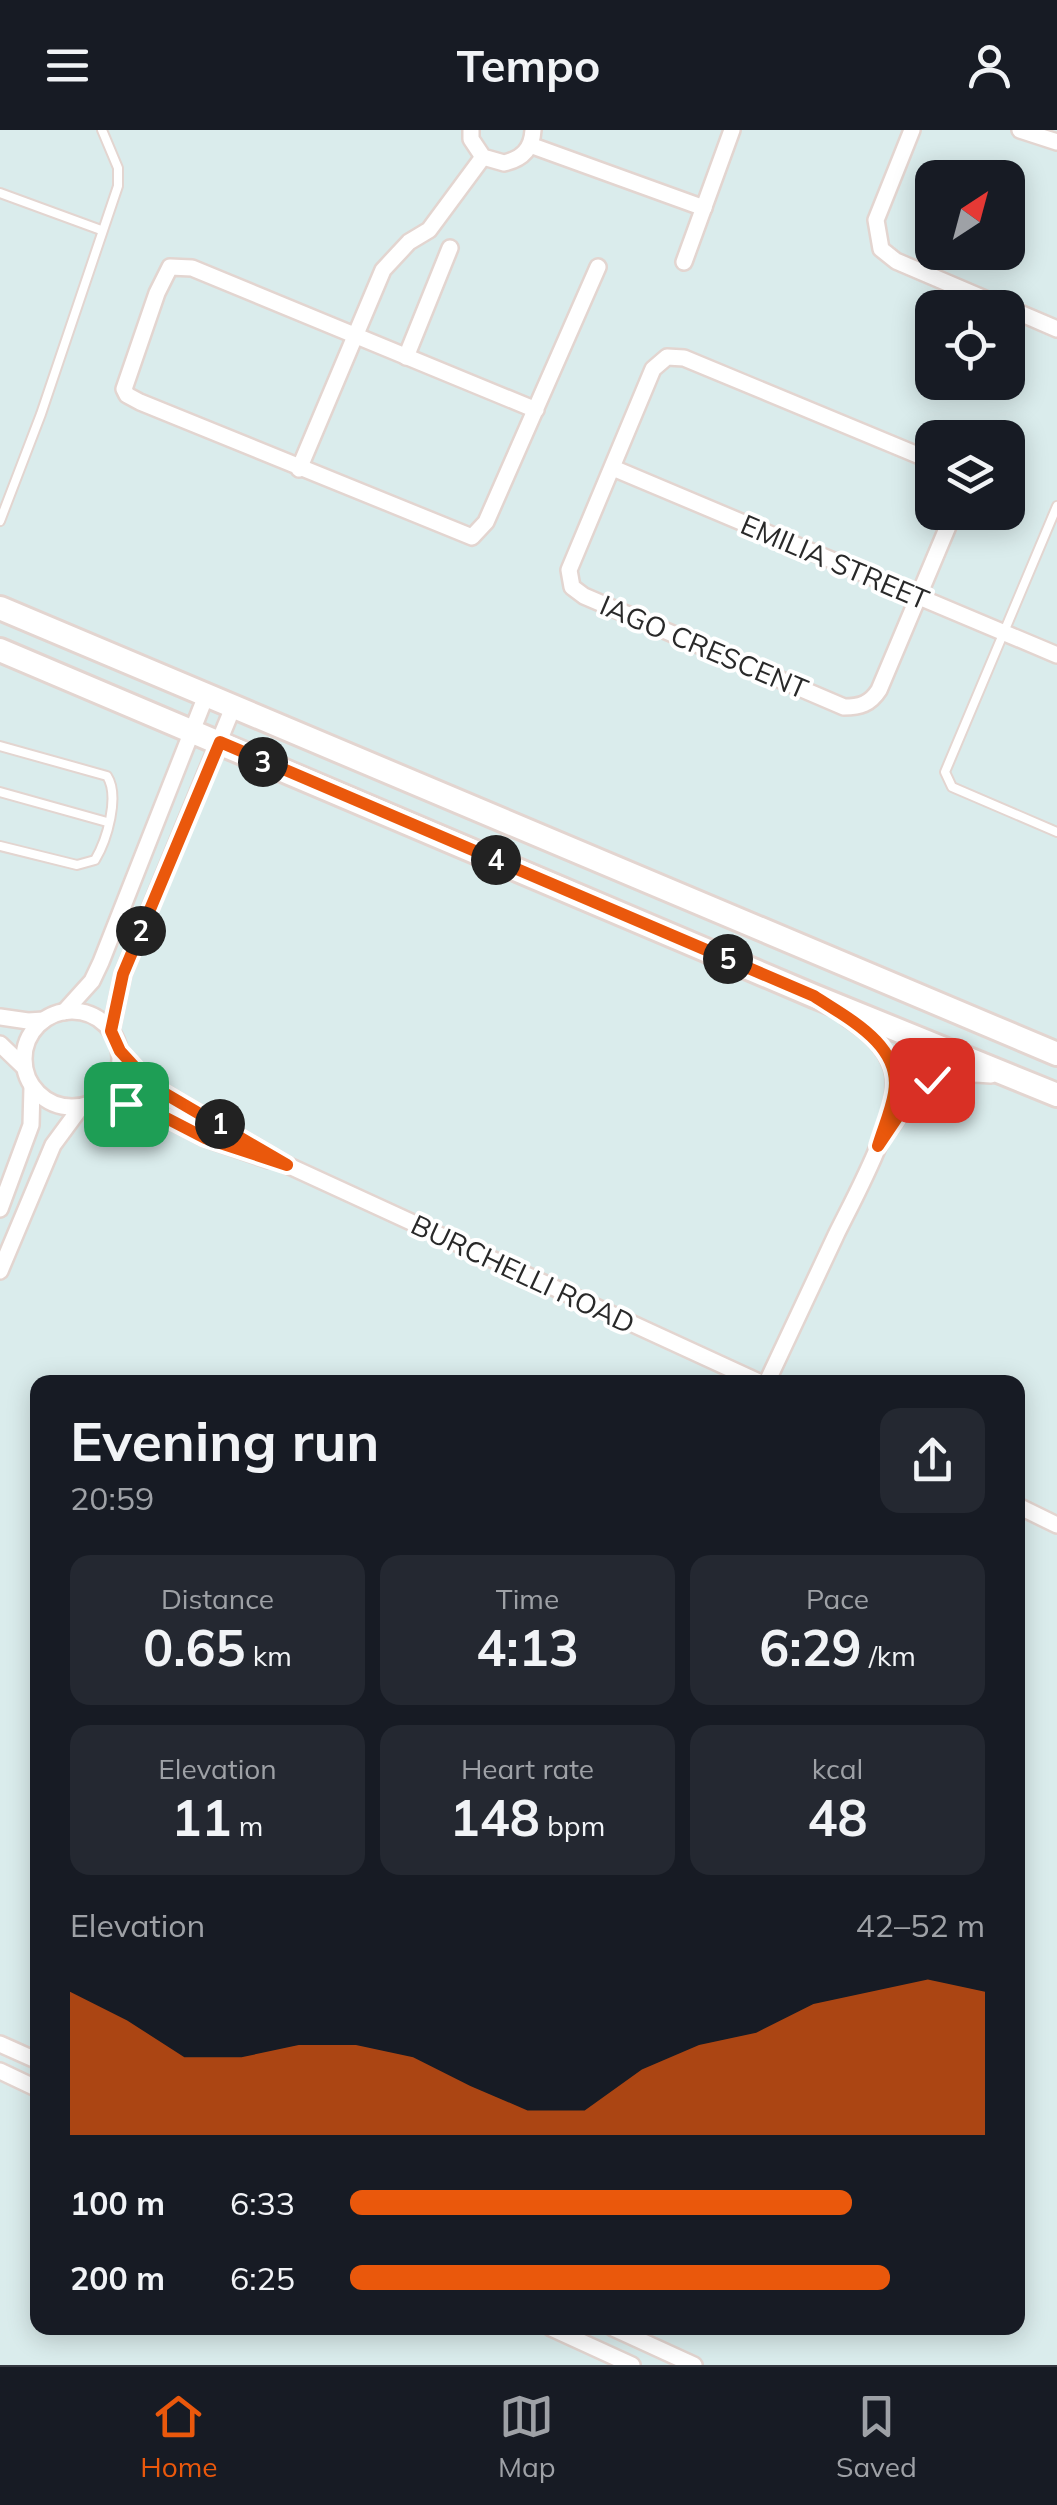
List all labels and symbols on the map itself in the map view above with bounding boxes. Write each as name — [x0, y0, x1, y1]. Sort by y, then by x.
north arrow — [915, 160, 1025, 270]
street label: EMILIA STREET — [736, 506, 935, 617]
street label: IAGO CRESCENT — [595, 587, 814, 706]
pin: 3 — [238, 737, 288, 787]
pin: 4 — [471, 835, 521, 885]
pin: 2 — [116, 906, 166, 956]
pin: 5 — [703, 934, 753, 984]
pin — [890, 1038, 975, 1123]
pin — [84, 1062, 169, 1147]
pin: 1 — [195, 1099, 245, 1149]
street label: BURCHELLI ROAD — [406, 1206, 641, 1341]

